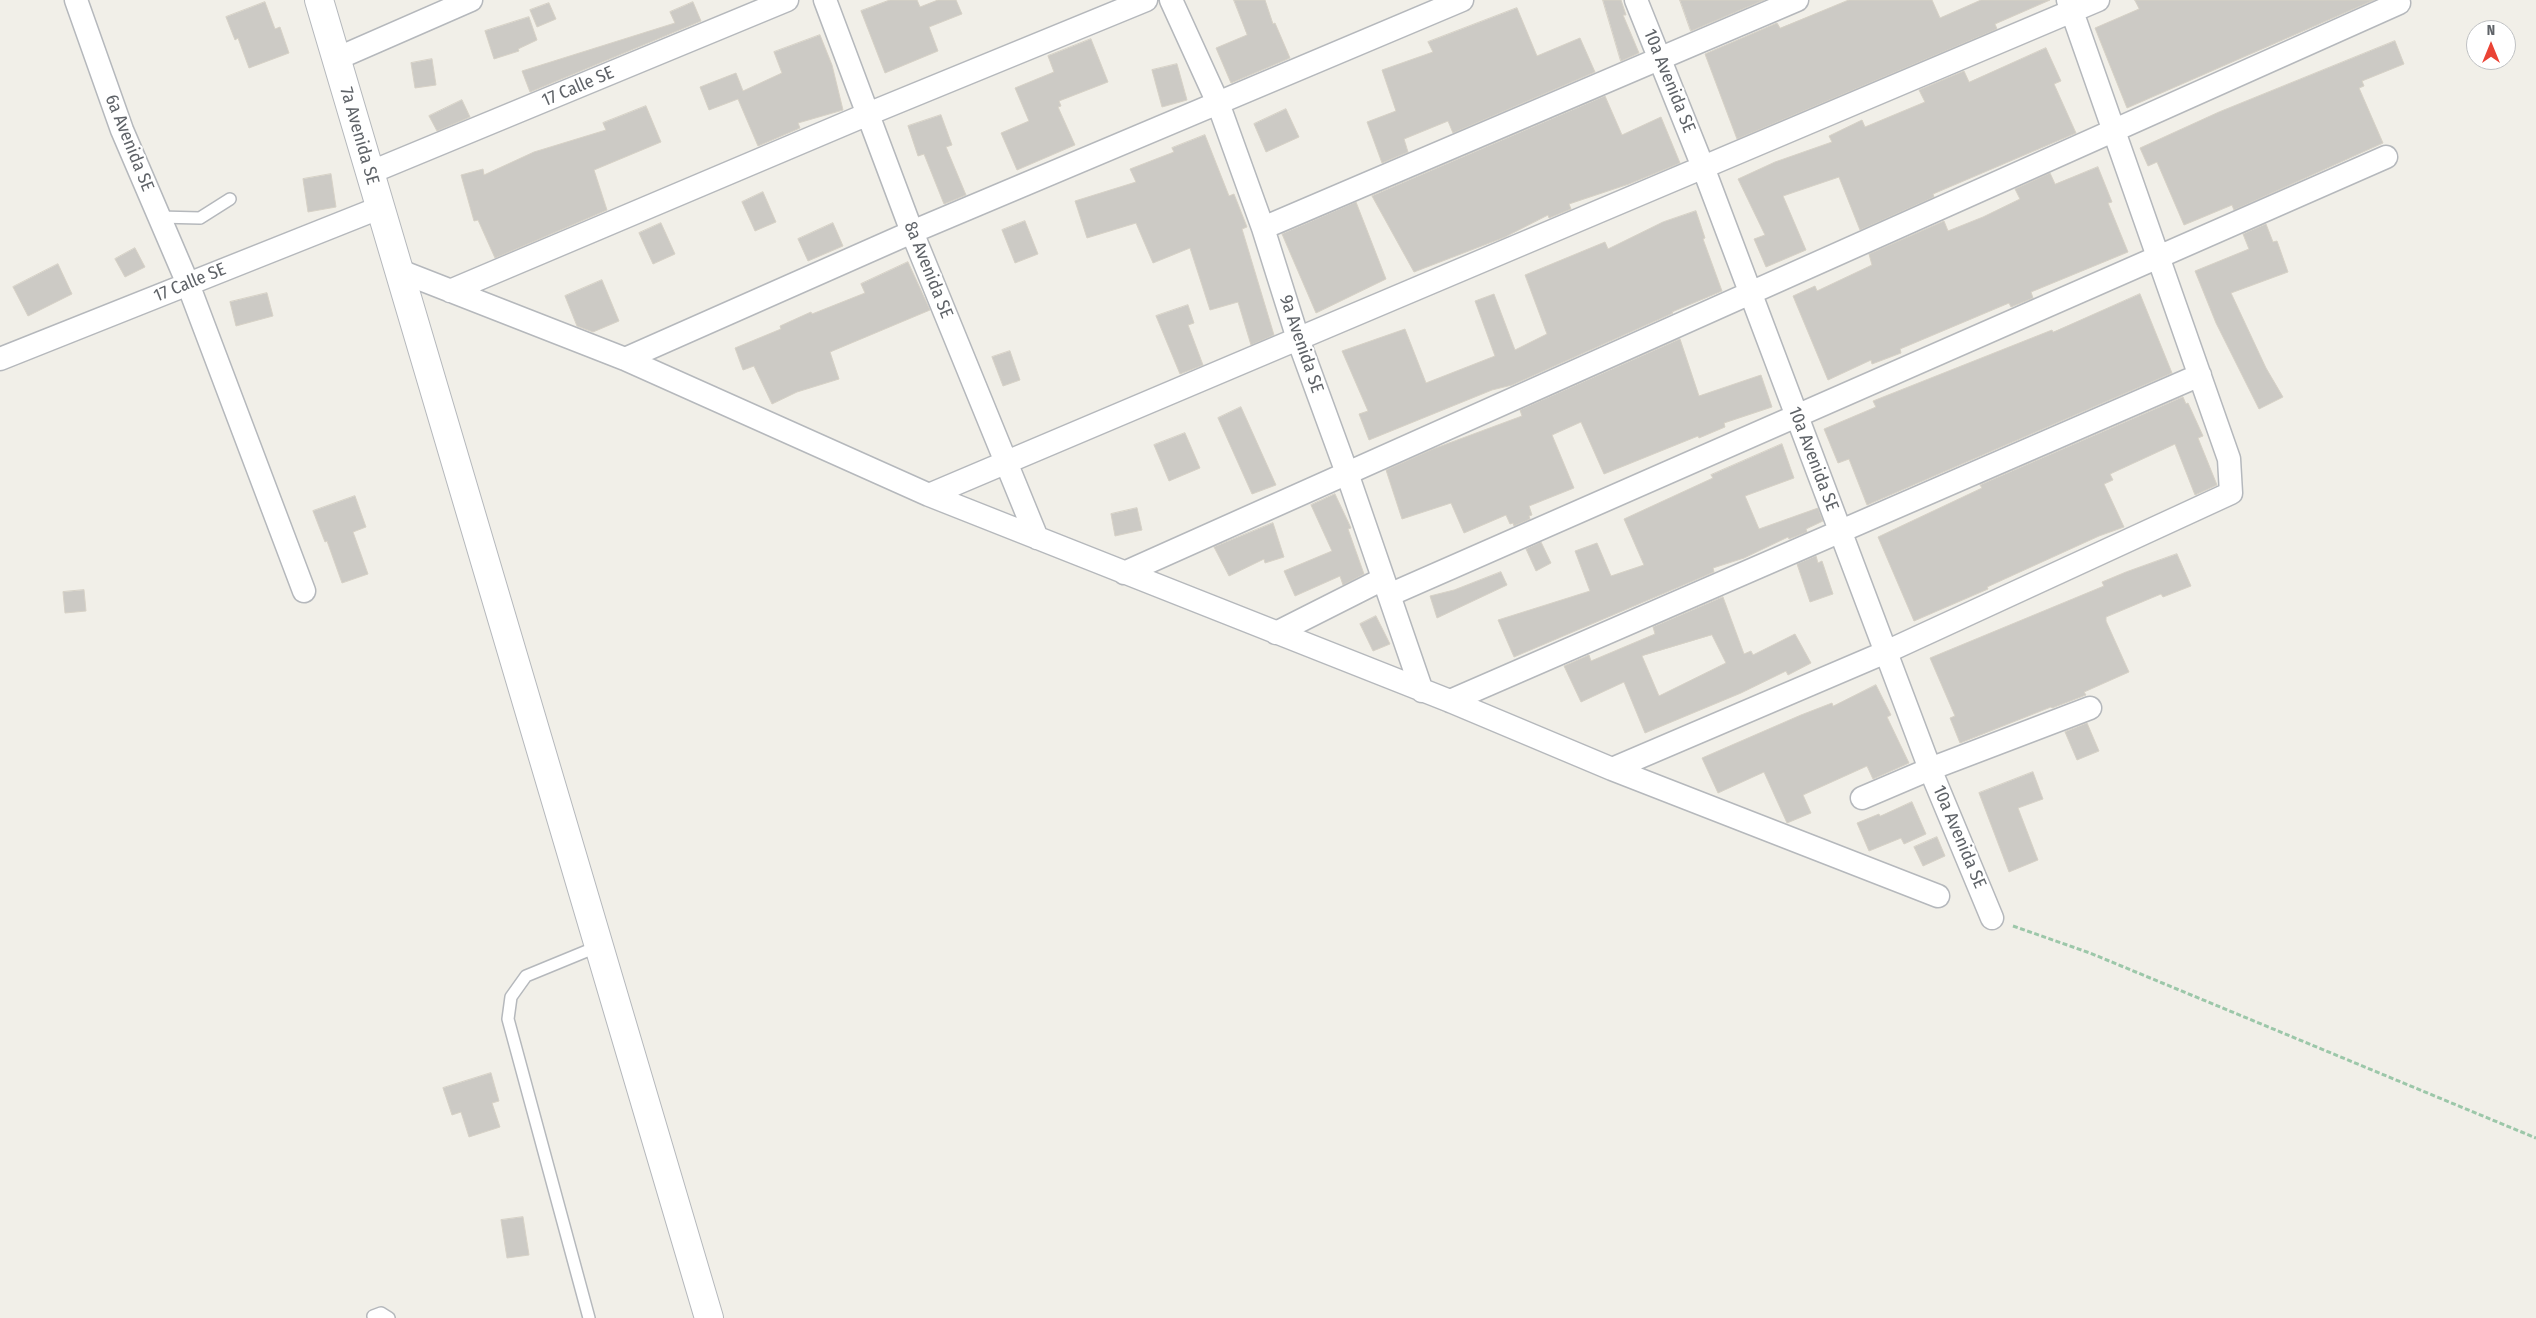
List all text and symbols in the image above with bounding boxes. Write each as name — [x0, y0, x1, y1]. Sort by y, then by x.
north arrow — [2466, 20, 2516, 70]
text: N — [2487, 22, 2495, 39]
street label: 10a Avenida SE — [1638, 26, 1700, 136]
street label: 17 Calle SE — [539, 62, 617, 112]
street label: 7a Avenida SE — [335, 85, 383, 187]
street label: 6a Avenida SE — [100, 91, 158, 195]
street label: 8a Avenida SE — [899, 218, 957, 322]
street label: 17 Calle SE — [151, 259, 229, 307]
street label: 9a Avenida SE — [1274, 292, 1328, 396]
street label: 10a Avenida SE — [1783, 404, 1843, 514]
street label: 10a Avenida SE — [1928, 782, 1990, 892]

